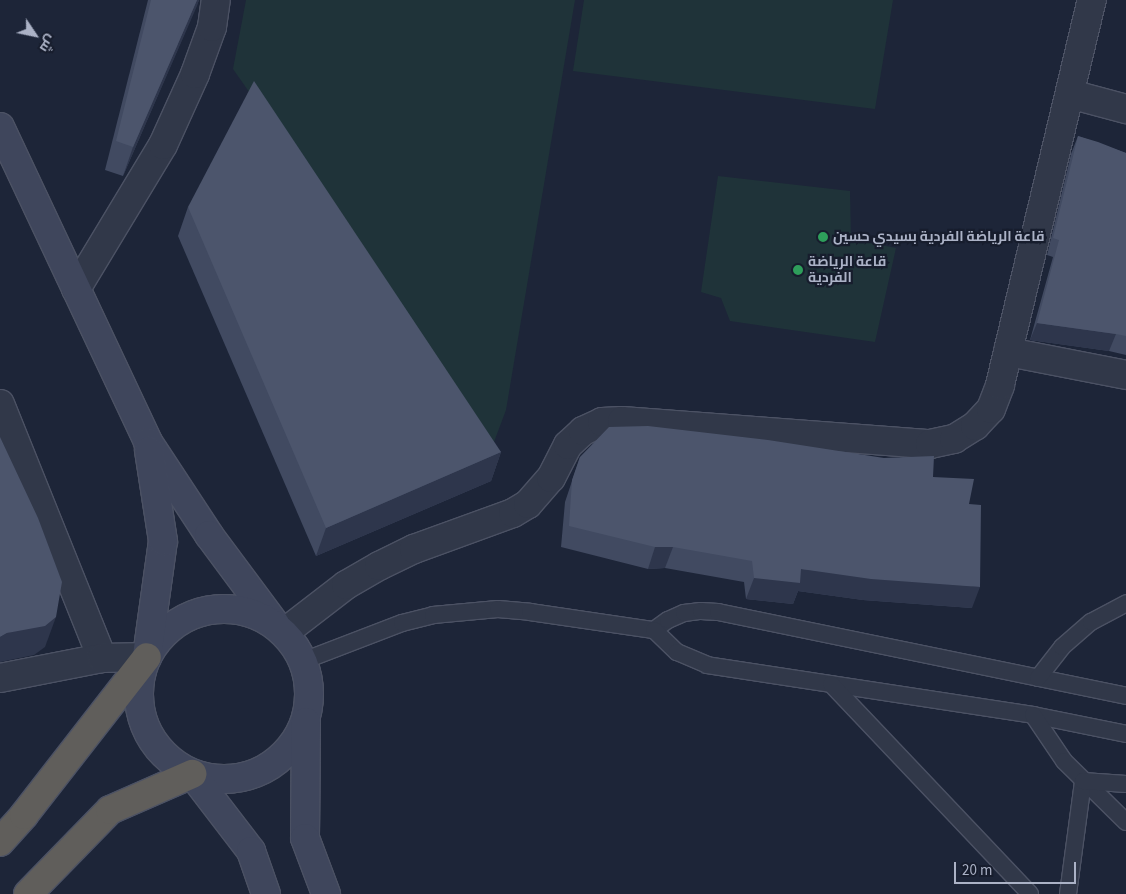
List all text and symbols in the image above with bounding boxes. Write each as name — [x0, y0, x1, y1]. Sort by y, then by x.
north arrow — [10, 10, 60, 60]
text: ش — [34, 30, 61, 56]
place label: قاعة الرياضة الفردية بسيدي حسين — [833, 229, 1045, 245]
marker: قاعة الرياضة الفردية بسيدي حسين — [817, 231, 829, 243]
place label: قاعة الرياضة الفردية — [808, 254, 886, 286]
marker: قاعة الرياضة الفردية — [792, 264, 804, 276]
scale bar — [956, 852, 1078, 884]
text: 20 m — [962, 860, 992, 881]

